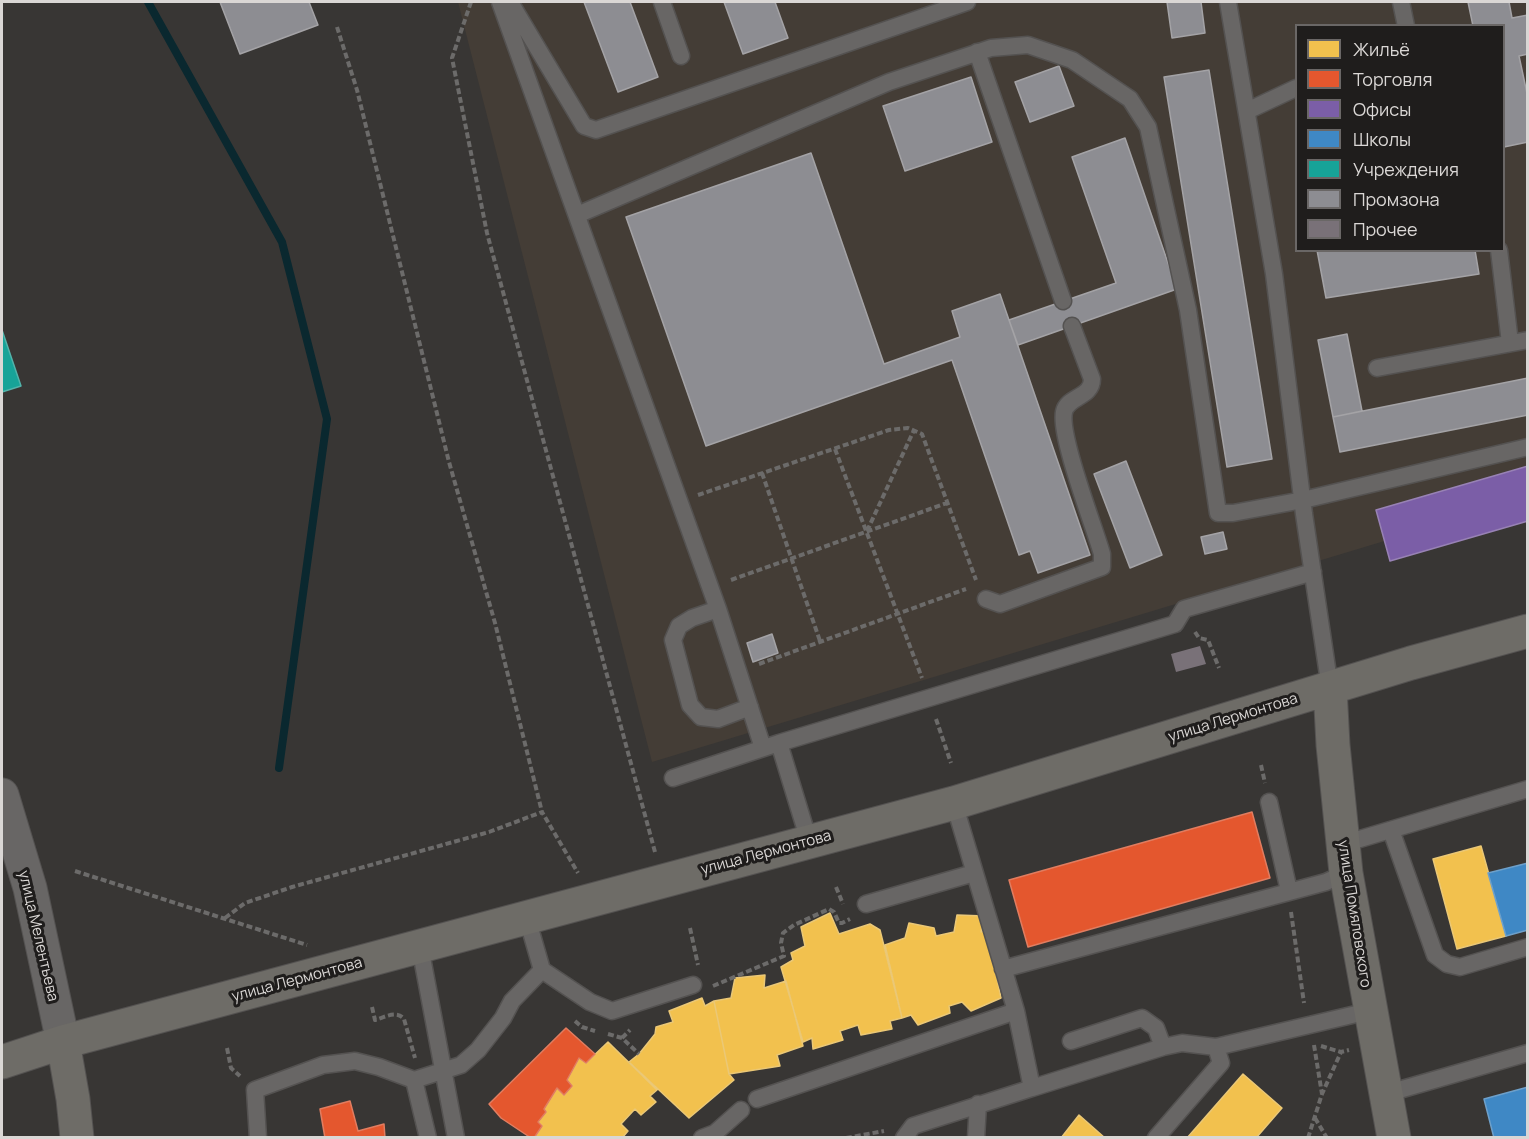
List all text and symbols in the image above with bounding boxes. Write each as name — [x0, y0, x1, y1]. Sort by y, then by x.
legend — [1295, 24, 1505, 252]
text: Жильё — [1353, 37, 1410, 61]
text: Торговля — [1353, 67, 1432, 91]
text: Офисы — [1353, 97, 1411, 121]
text: Школы — [1353, 127, 1411, 151]
text: Учреждения — [1353, 157, 1459, 181]
text: Промзона — [1353, 187, 1440, 211]
text: Прочее — [1353, 217, 1418, 241]
street label: улица Лермонтова — [1166, 690, 1300, 746]
street label: улица Лермонтова — [699, 827, 833, 879]
street label: улица Помяловского — [1333, 839, 1375, 989]
street label: улица Мелентьева — [14, 869, 62, 1003]
street label: улица Лермонтова — [230, 954, 364, 1006]

